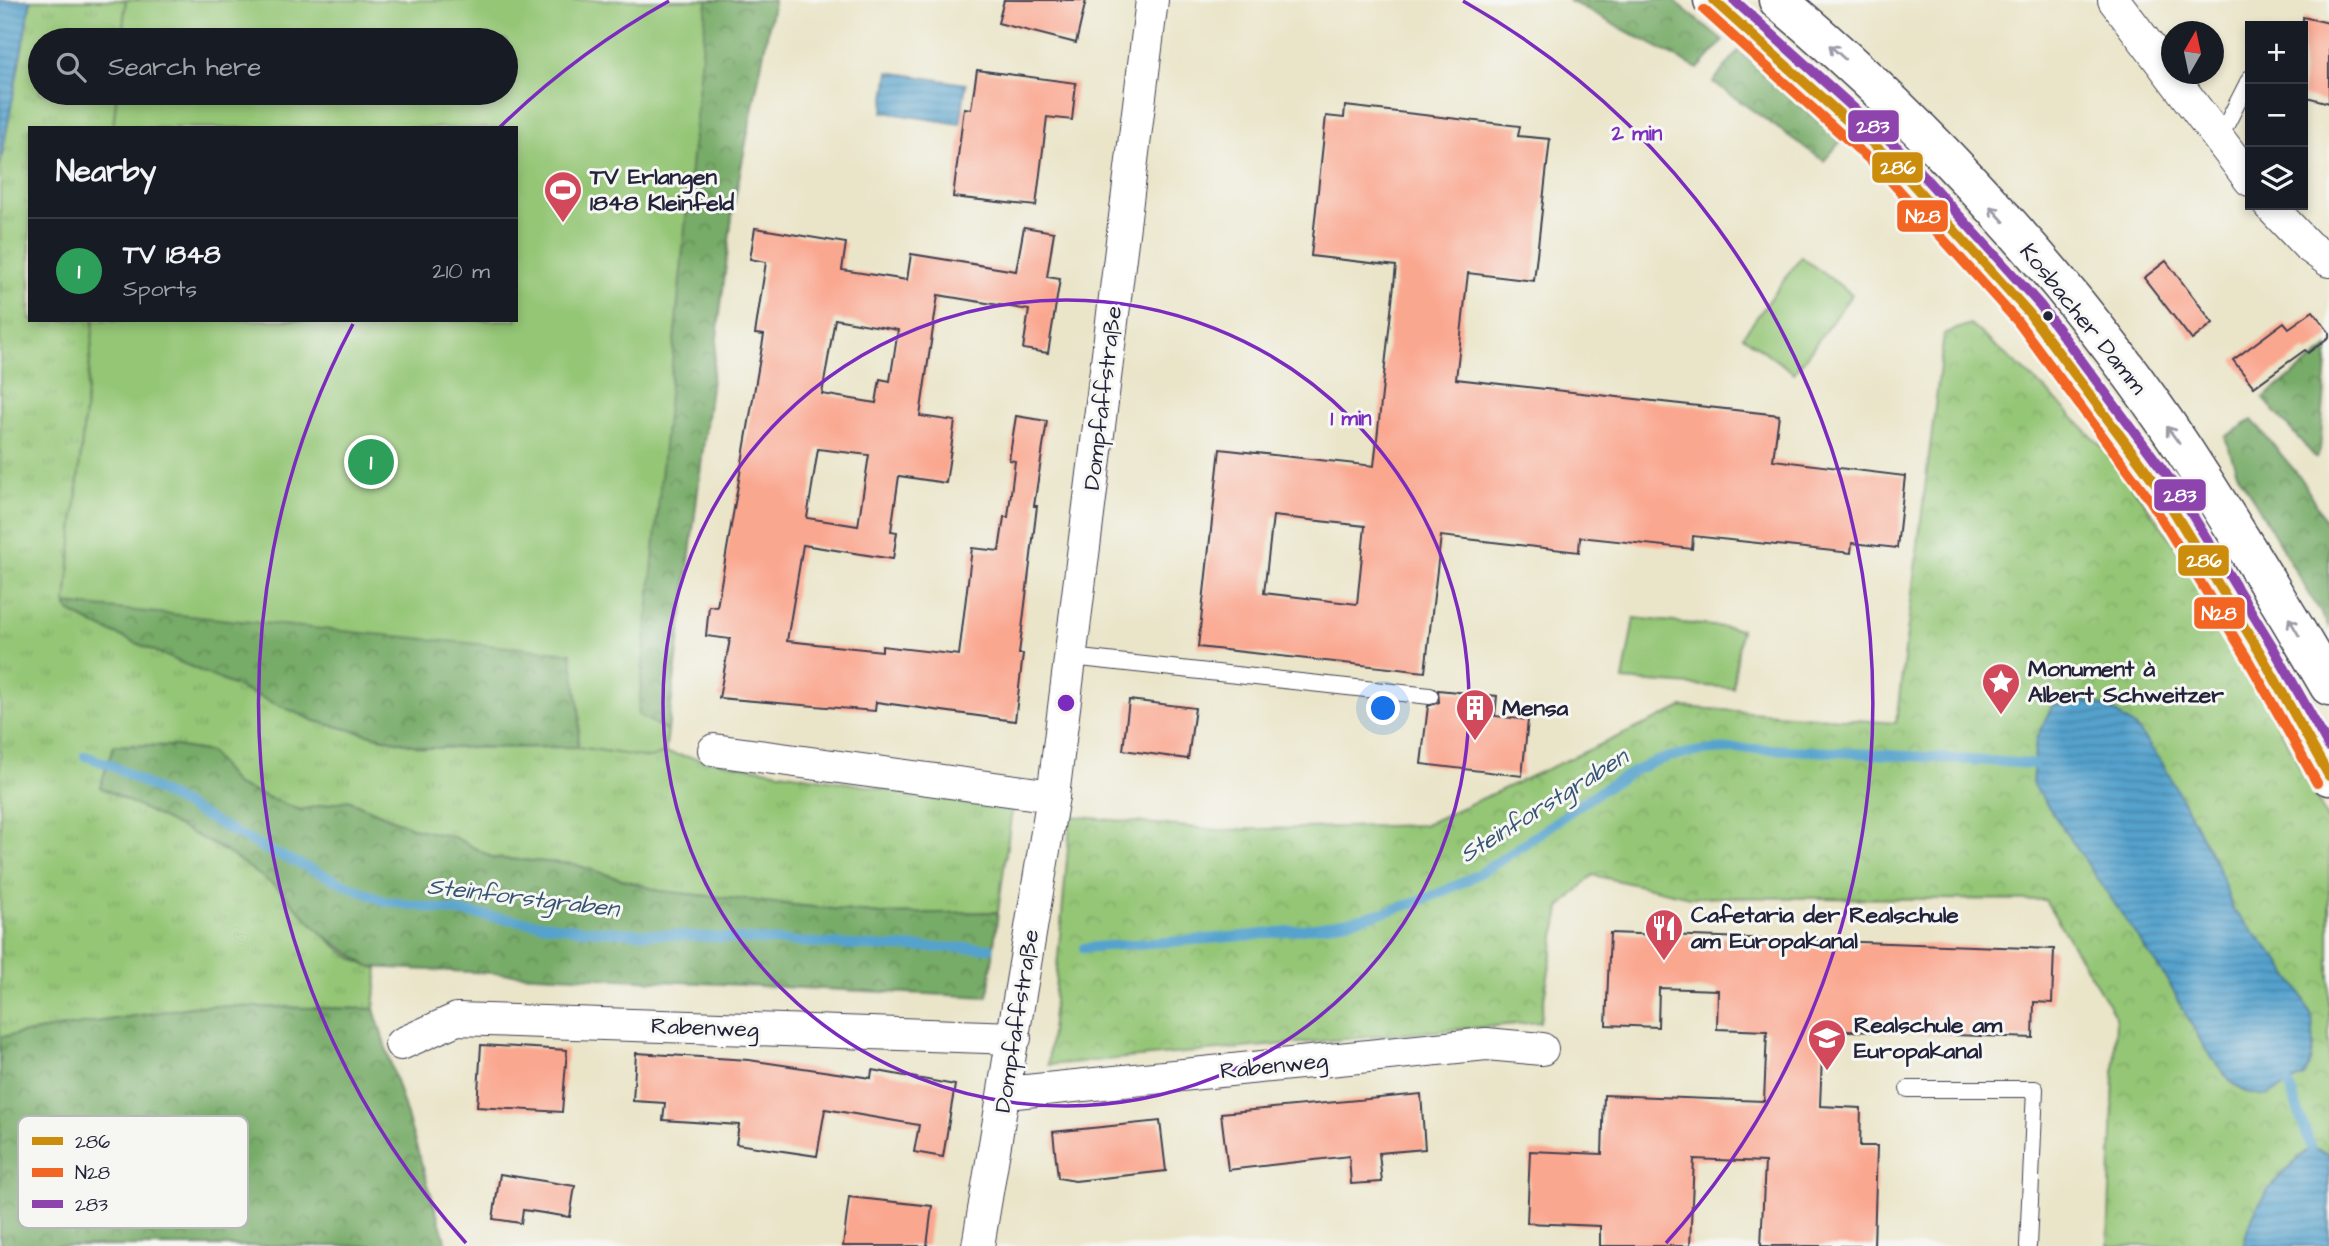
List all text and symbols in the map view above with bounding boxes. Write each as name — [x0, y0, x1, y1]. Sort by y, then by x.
north arrow — [2161, 21, 2224, 84]
map controls — [2245, 21, 2308, 210]
button: + — [2245, 21, 2308, 84]
search box — [28, 28, 518, 105]
one-way arrow — [1829, 44, 1847, 60]
icon: search — [52, 48, 90, 86]
text: Search here — [108, 49, 261, 85]
button: − — [2245, 84, 2308, 147]
line badge: 283 — [1847, 109, 1900, 143]
text: 283 — [1856, 114, 1890, 141]
text: 2 min — [1611, 119, 1663, 148]
button: layers — [2245, 147, 2308, 210]
text: Nearby — [56, 151, 156, 193]
line badge: 286 — [1871, 151, 1924, 184]
text: 286 — [1879, 155, 1916, 182]
place label: TV Erlangen 1848 Kleinfeld — [589, 161, 734, 219]
sports icon: TV Erlangen 1848 Kleinfeld — [542, 169, 584, 224]
line badge: N28 — [1896, 199, 1949, 233]
text: N28 — [1905, 204, 1941, 231]
one-way arrow — [1989, 205, 2005, 223]
text: TV 1848 — [123, 237, 221, 273]
street label: Kosbacher Damm — [2012, 237, 2154, 401]
text: 1 — [78, 255, 80, 287]
text: 210 m — [432, 255, 490, 287]
text: Sports — [123, 273, 197, 305]
street label: Dompfaffstraße — [1076, 304, 1130, 492]
unlabelled marker — [2041, 309, 2055, 323]
text: 1 min — [1330, 404, 1372, 433]
one-way arrow — [2166, 426, 2180, 445]
pin: 1 — [348, 436, 394, 488]
line badge: 283 — [2153, 478, 2207, 512]
text: 283 — [2163, 483, 2197, 510]
line badge: 286 — [2177, 544, 2230, 577]
text: 286 — [2185, 548, 2222, 575]
line badge: N28 — [2193, 596, 2246, 630]
text: N28 — [2201, 601, 2237, 628]
one-way arrow — [2287, 618, 2301, 638]
place label: Monument à Albert Schweitzer — [2028, 653, 2224, 711]
place icon: Monument à Albert Schweitzer — [1980, 661, 2022, 716]
building icon: Mensa — [1454, 687, 1496, 742]
centre of rings — [1054, 691, 1078, 715]
your location — [1366, 691, 1400, 725]
place label: Mensa — [1502, 692, 1569, 724]
water label: Steinforstgraben — [1453, 739, 1637, 872]
water label: Steinforstgraben — [425, 869, 623, 928]
place label: Cafetaria der Realschule am Europakanal — [1690, 899, 1959, 957]
restaurant icon: Cafetaria der Realschule am Europakanal — [1643, 907, 1685, 962]
street label: Dompfaffstraße — [987, 927, 1047, 1115]
place label: Realschule am Europakanal — [1854, 1009, 2003, 1067]
street label: Rabenweg — [651, 1010, 760, 1047]
school or university icon: Realschule am Europakanal — [1806, 1017, 1848, 1072]
street label: Rabenweg — [1219, 1044, 1330, 1089]
legend — [18, 1116, 248, 1228]
text: 286 — [75, 1129, 110, 1156]
text: N28 — [75, 1160, 110, 1187]
text: 283 — [75, 1192, 108, 1219]

